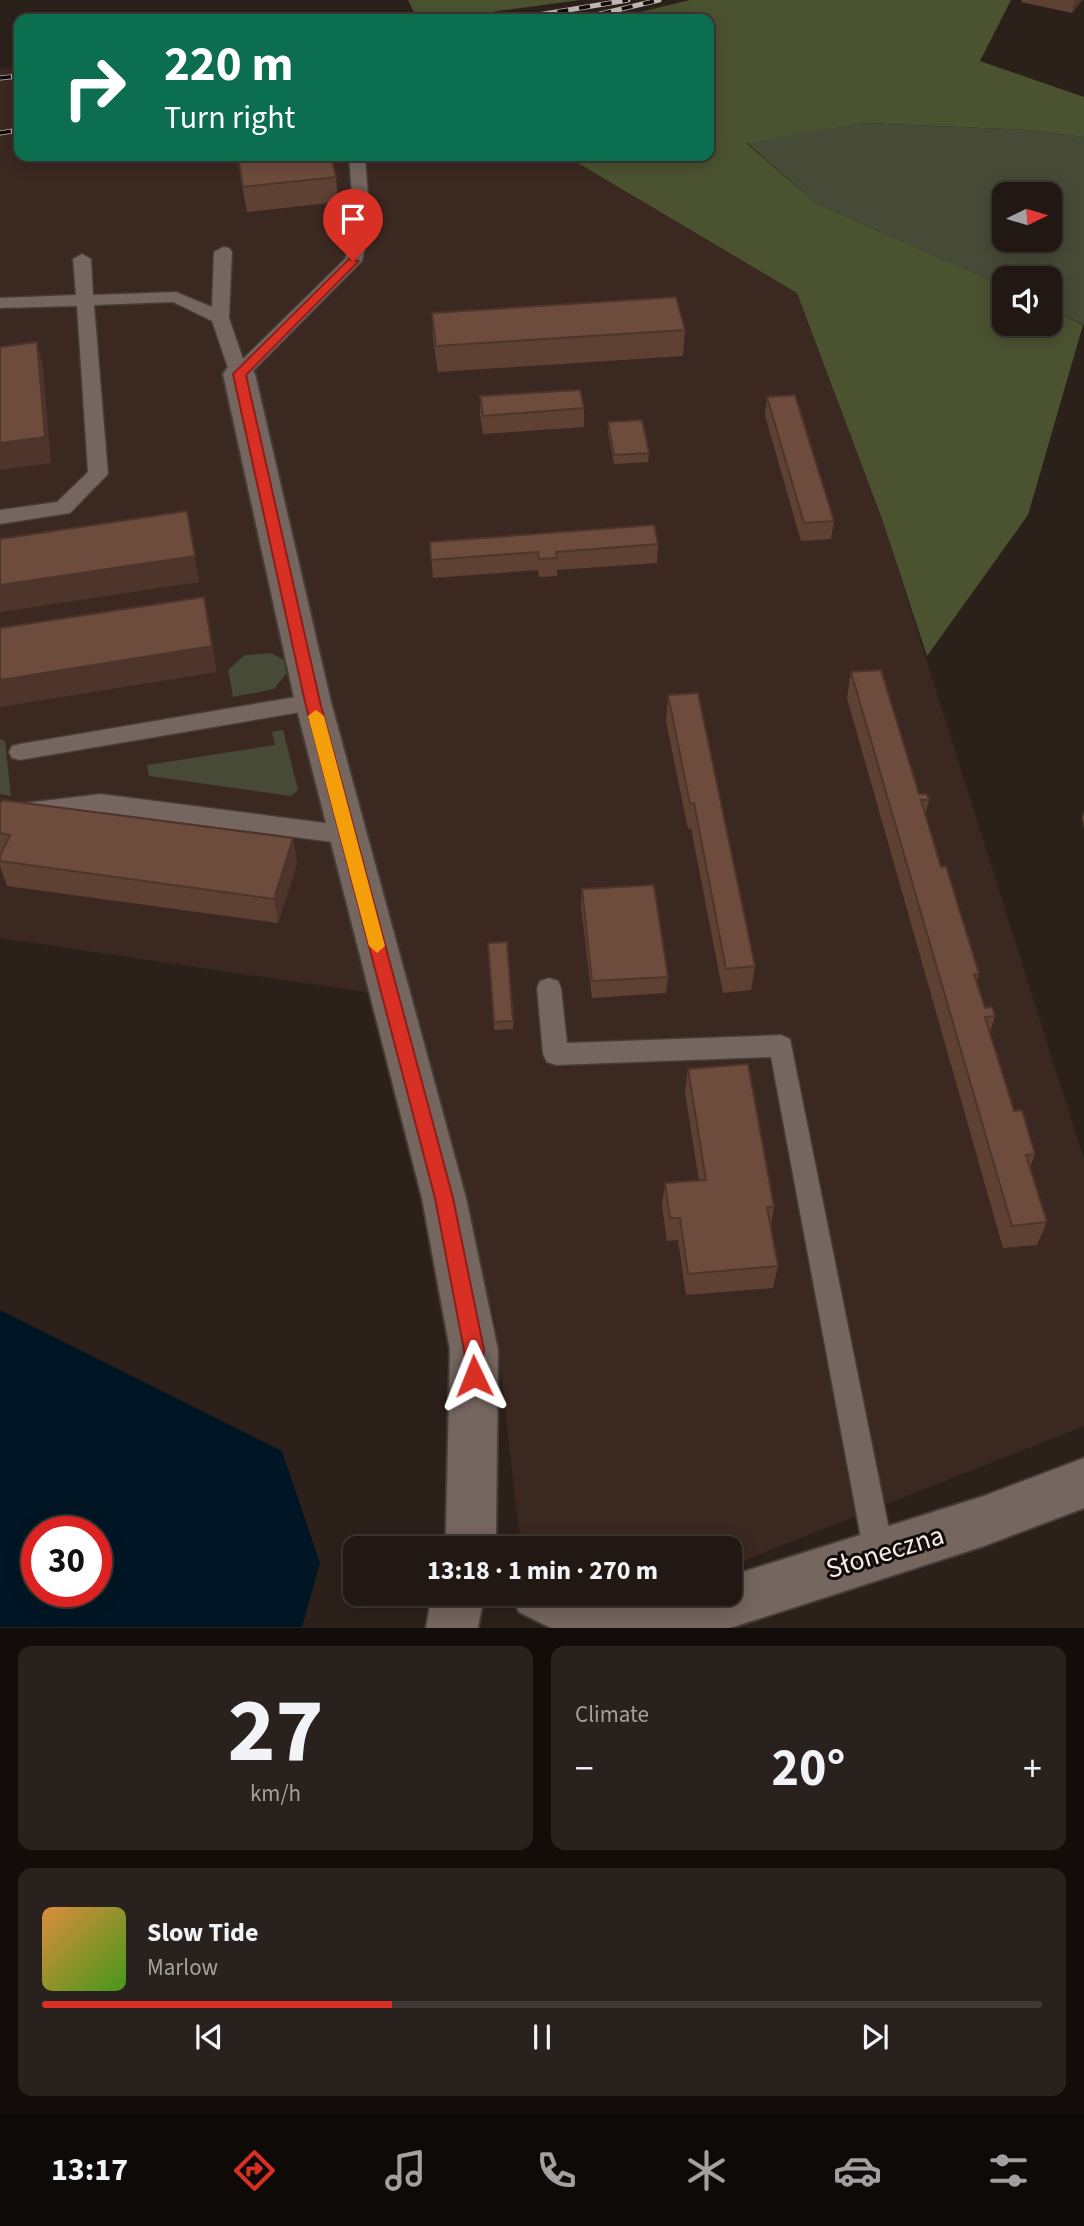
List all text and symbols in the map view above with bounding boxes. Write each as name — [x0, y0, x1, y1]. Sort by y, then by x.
text: 220 m — [164, 30, 293, 100]
icon: right — [49, 42, 140, 133]
text: Turn right — [164, 95, 295, 141]
north arrow — [992, 182, 1062, 252]
map controls — [992, 182, 1062, 336]
pin — [323, 189, 383, 261]
icon: arrive — [334, 200, 372, 238]
button: sound — [992, 266, 1062, 336]
position arrow — [437, 1339, 511, 1413]
street label: Słoneczna — [821, 1515, 949, 1589]
speed limit sign: 30 — [21, 1516, 112, 1607]
text: 13:18 · 1 min · 270 m — [427, 1552, 658, 1589]
text: 27 — [227, 1667, 324, 1796]
text: Climate — [575, 1698, 649, 1731]
text: 20° — [772, 1732, 845, 1806]
text: − — [575, 1742, 594, 1796]
text: + — [1023, 1742, 1042, 1796]
text: km/h — [250, 1777, 301, 1810]
text: Slow Tide — [147, 1914, 258, 1951]
text: Marlow — [147, 1951, 218, 1984]
icon: previous — [190, 2018, 228, 2056]
icon: pause — [523, 2018, 561, 2056]
icon: next — [856, 2018, 894, 2056]
icon: directions — [230, 2146, 279, 2195]
icon: music — [381, 2146, 430, 2195]
icon: phone — [532, 2146, 581, 2195]
icon: climate — [682, 2146, 731, 2195]
icon: car — [833, 2146, 882, 2195]
icon: filters — [984, 2146, 1033, 2195]
text: 13:17 — [51, 2147, 128, 2193]

